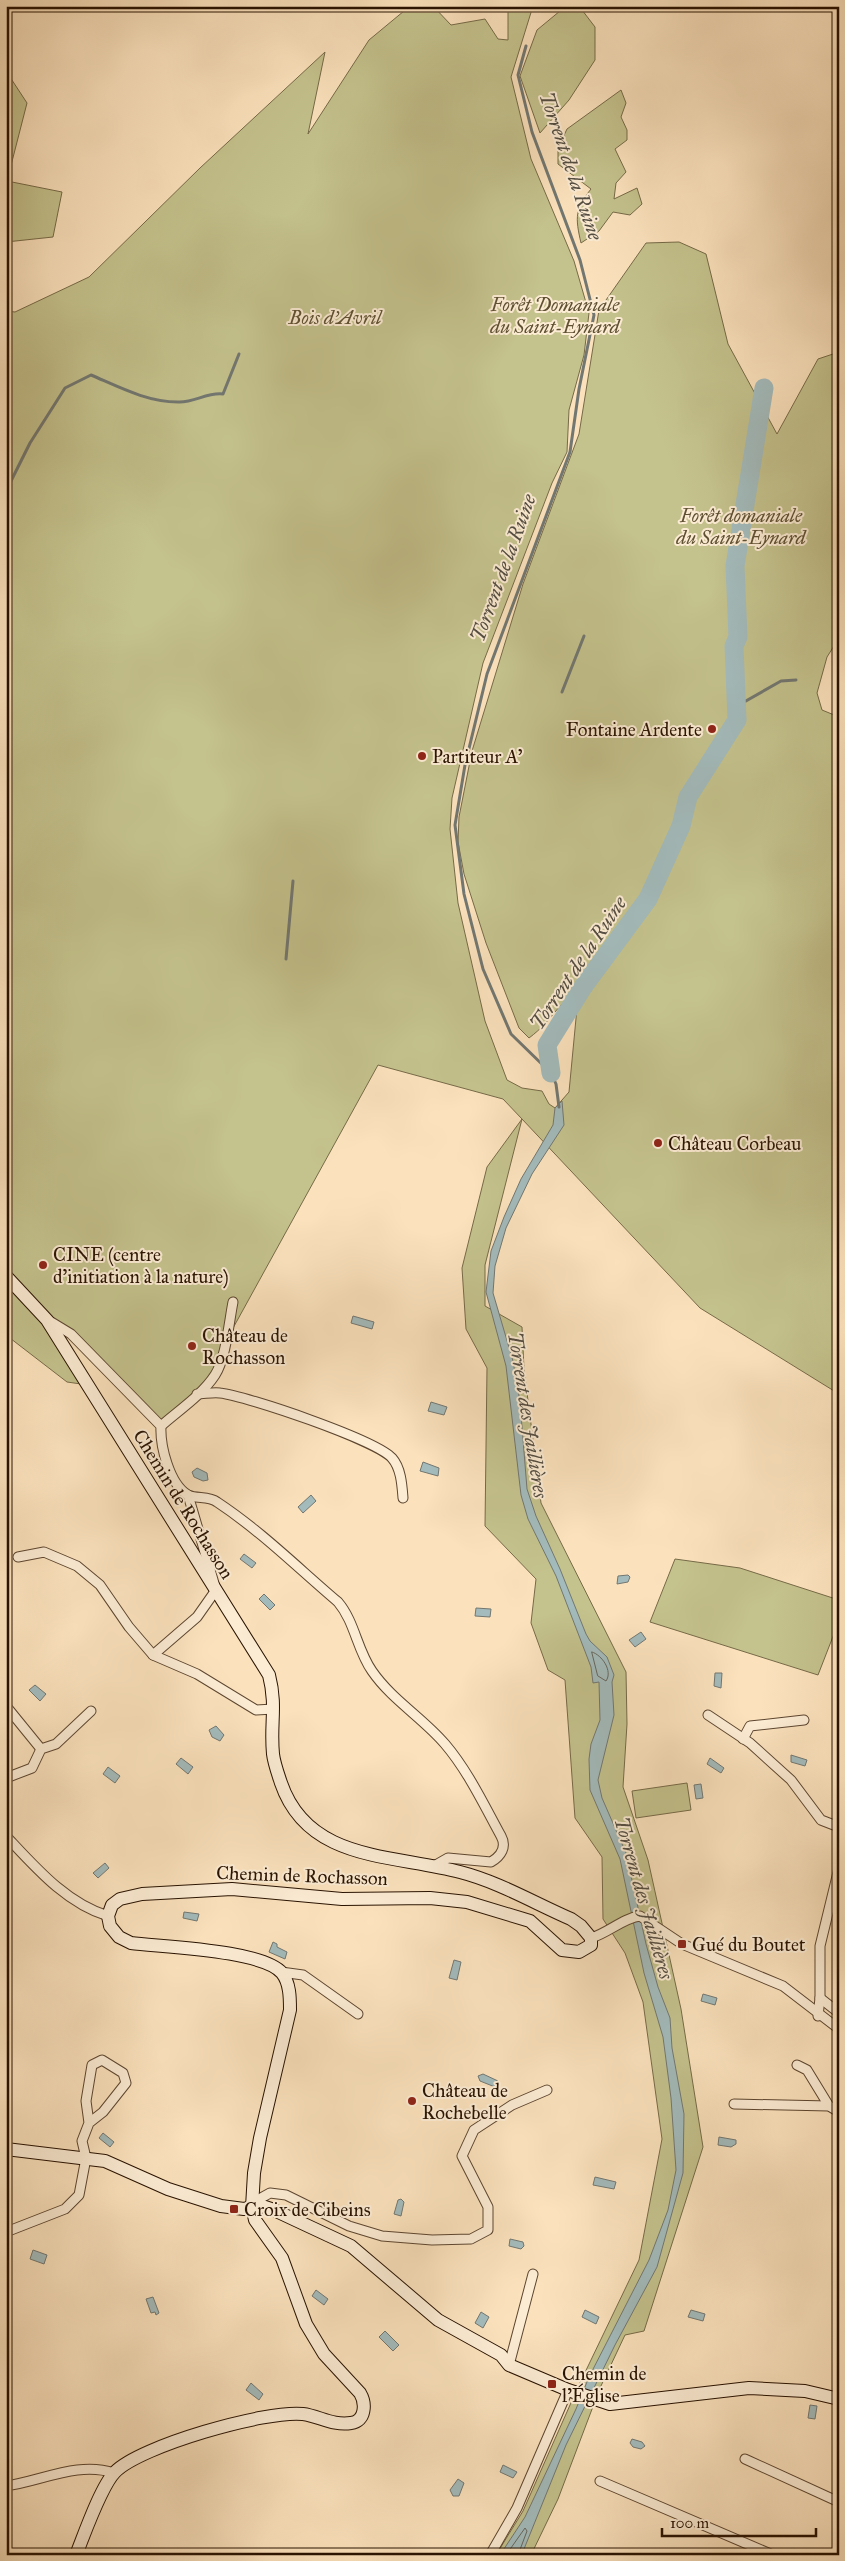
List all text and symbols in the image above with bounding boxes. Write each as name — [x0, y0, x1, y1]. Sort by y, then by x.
water label: Torrent de la Ruine — [534, 89, 608, 244]
park label: Forêt Domaniale du Saint-Eynard — [489, 293, 621, 338]
park label: Bois d'Avril — [288, 306, 383, 329]
water label: Torrent de la Ruine — [465, 491, 541, 645]
park label: Forêt domaniale du Saint-Eynard — [675, 504, 807, 549]
place label: Fontaine Ardente — [566, 718, 702, 741]
marker: Fontaine Ardente — [706, 723, 718, 735]
place label: Partiteur A' — [432, 745, 523, 768]
marker: Partiteur A' — [416, 750, 428, 762]
water label: Torrent de la Ruine — [525, 892, 632, 1034]
place label: Château Corbeau — [668, 1132, 801, 1155]
marker: Château Corbeau — [652, 1137, 664, 1149]
place label: CINE (centre d'initiation à la nature) — [53, 1243, 229, 1289]
marker: CINE (centre d'initiation à la nature) — [37, 1259, 49, 1271]
place label: Château de Rochasson — [202, 1324, 288, 1369]
water label: Torrent des Jaillières — [503, 1330, 553, 1501]
marker: Château de Rochasson — [186, 1340, 198, 1352]
street label: Chemin de Rochasson — [128, 1425, 239, 1583]
water label: Torrent des Jaillières — [609, 1814, 679, 1983]
street label: Chemin de Rochasson — [216, 1861, 388, 1890]
place label: Gué du Boutet — [692, 1933, 806, 1956]
marker: Gué du Boutet — [676, 1938, 688, 1950]
place label: Château de Rochebelle — [422, 2079, 508, 2124]
marker: Château de Rochebelle — [406, 2095, 418, 2107]
place label: Croix de Cibeins — [244, 2198, 371, 2221]
marker: Croix de Cibeins — [228, 2203, 240, 2215]
place label: Chemin de l'Église — [562, 2362, 646, 2408]
marker: Chemin de l'Église — [546, 2378, 558, 2390]
scale bar — [662, 2506, 816, 2538]
text: 100 m — [670, 2514, 710, 2532]

